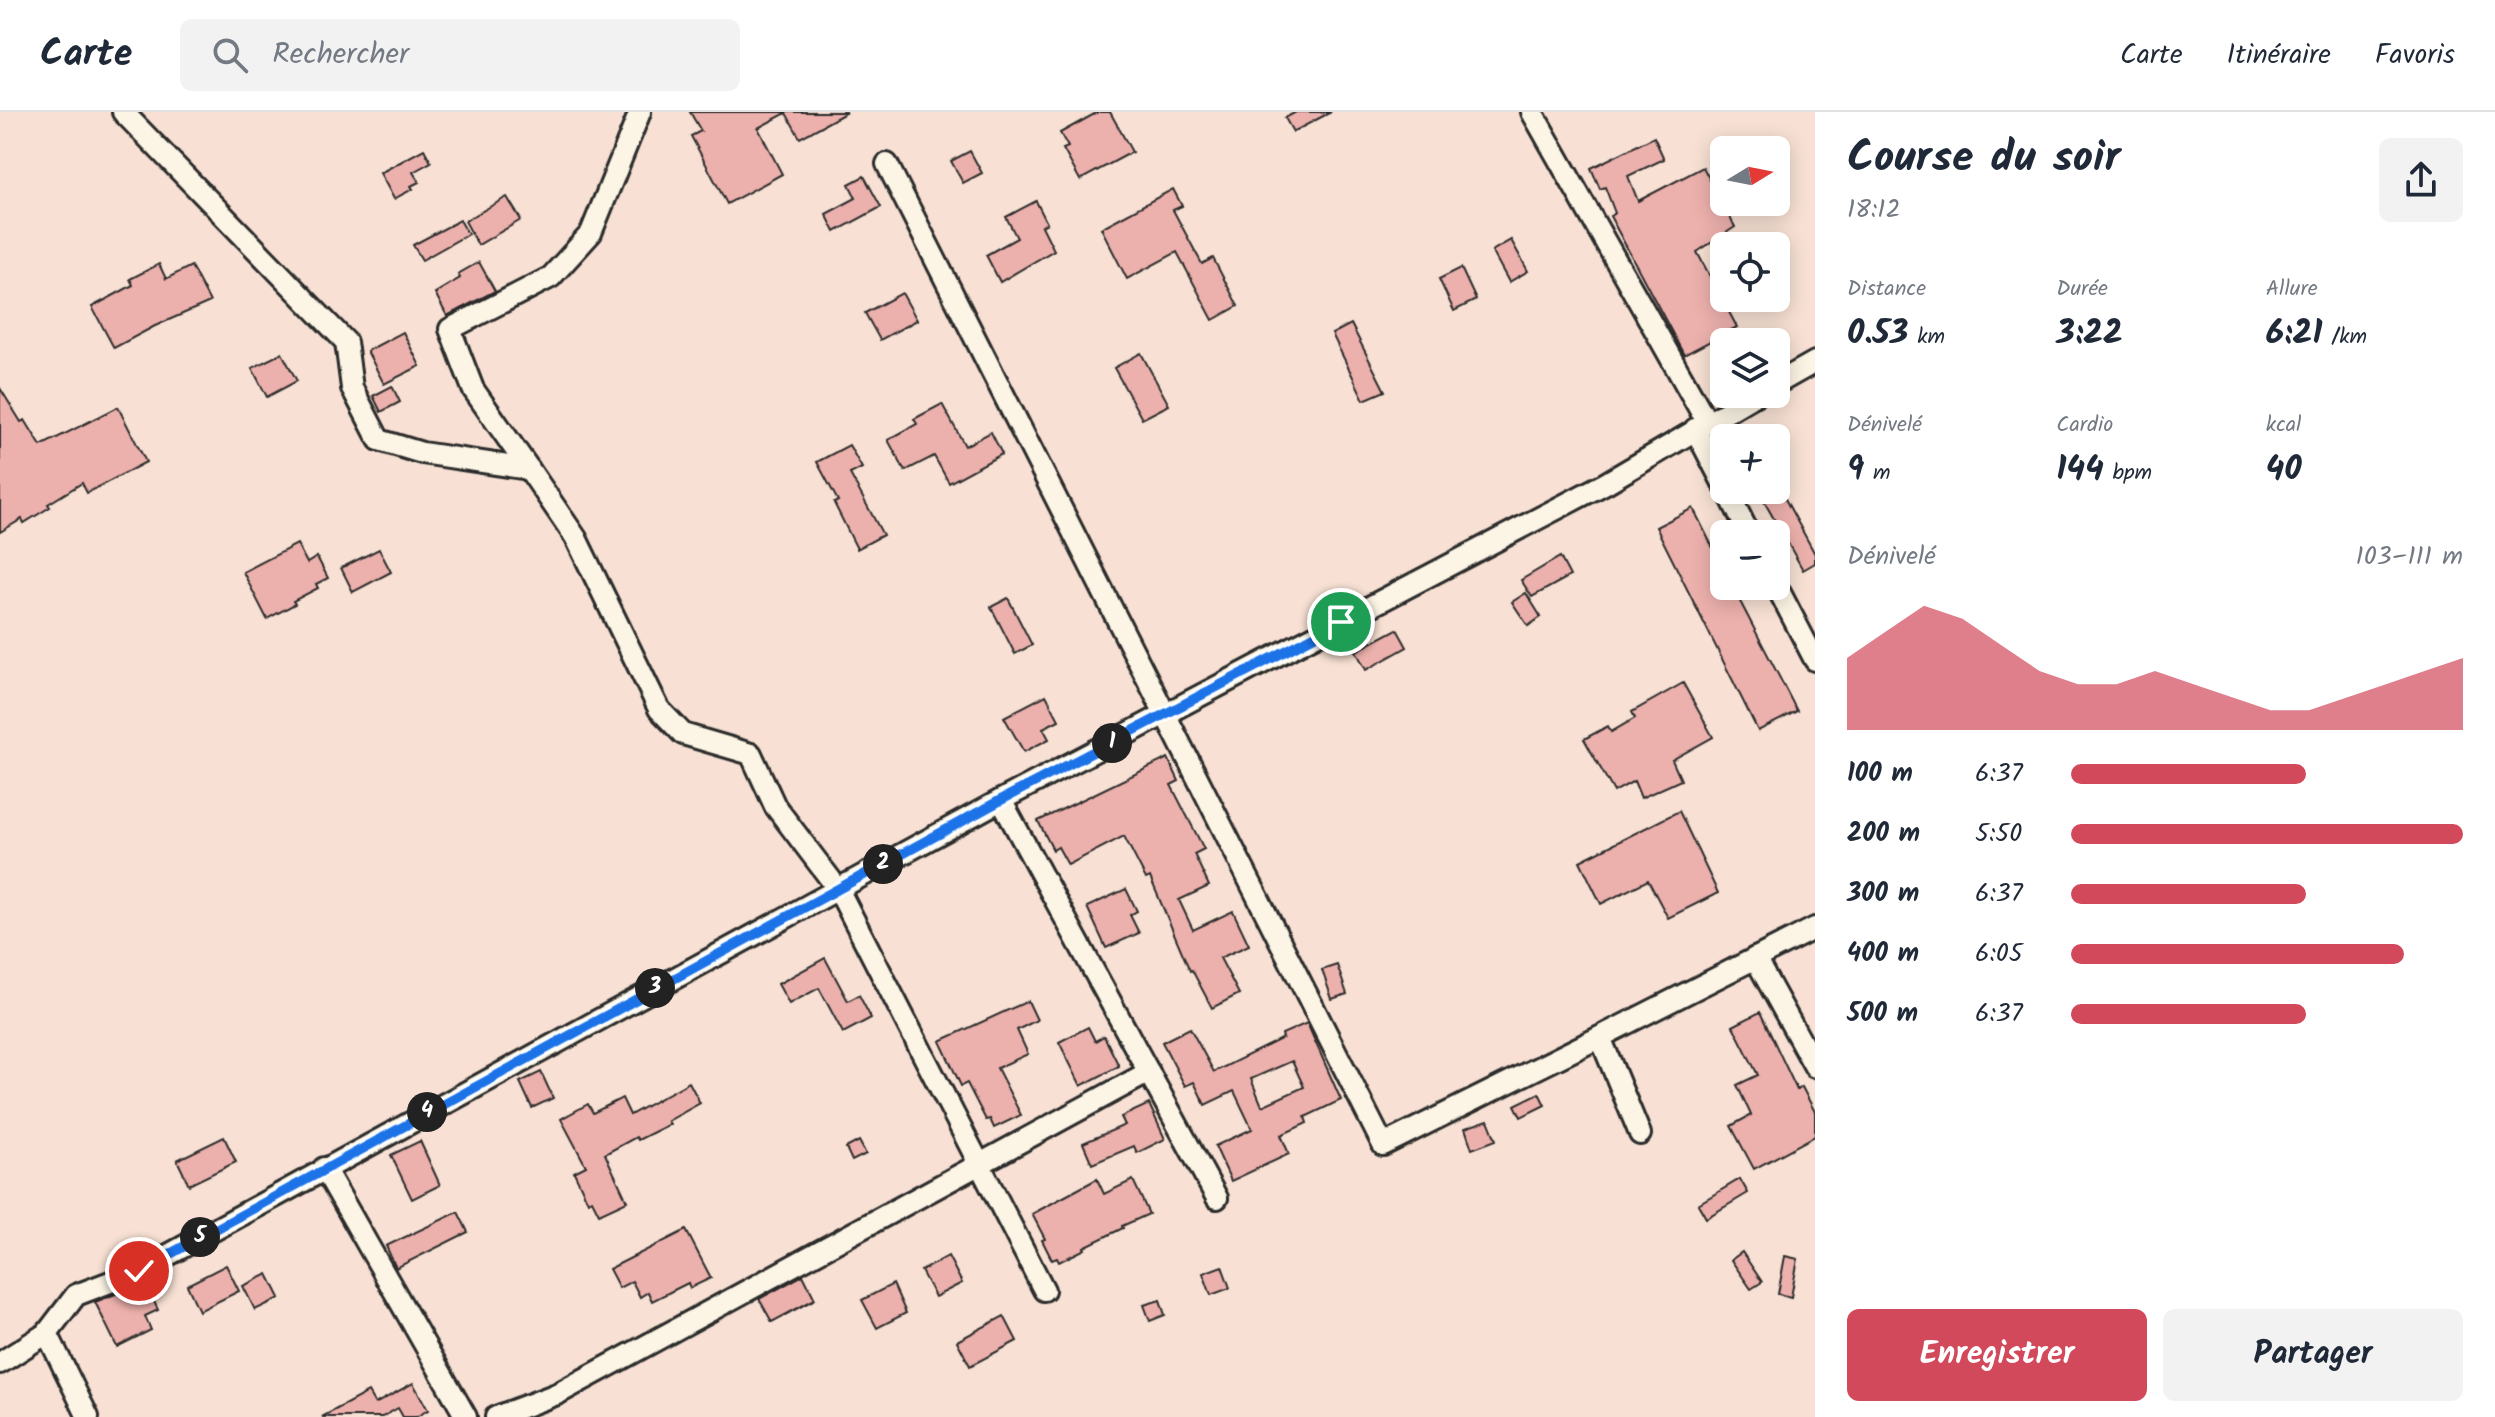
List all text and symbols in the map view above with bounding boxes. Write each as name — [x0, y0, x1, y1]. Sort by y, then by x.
search box — [180, 19, 740, 91]
text: Carte — [40, 25, 132, 85]
text: Rechercher — [272, 31, 409, 79]
icon: search — [208, 33, 252, 77]
text: Carte — [2120, 33, 2183, 78]
text: Itinéraire — [2227, 33, 2331, 78]
text: Favoris — [2375, 33, 2455, 78]
text: Course du soir — [1847, 124, 2121, 194]
north arrow — [1710, 136, 1790, 216]
map controls — [1710, 136, 1790, 600]
button: share — [2379, 138, 2463, 222]
text: 18:12 — [1847, 189, 1900, 231]
button: locate — [1710, 232, 1790, 312]
text: Distance — [1847, 272, 1926, 307]
text: Durée — [2056, 272, 2108, 307]
text: Allure — [2266, 272, 2318, 307]
text: 0.53 — [1847, 307, 1908, 361]
text: 3:22 — [2056, 307, 2123, 361]
text: 6:21 — [2266, 307, 2323, 361]
text: km — [1908, 320, 1945, 355]
text: /km — [2323, 320, 2367, 355]
button: layers — [1710, 328, 1790, 408]
text: Dénivelé — [1847, 408, 1922, 443]
text: Cardio — [2056, 408, 2113, 443]
text: kcal — [2266, 408, 2301, 443]
button: + — [1710, 424, 1790, 504]
text: 9 — [1847, 443, 1864, 497]
text: 144 — [2056, 443, 2104, 497]
text: 40 — [2266, 443, 2302, 497]
text: m — [1864, 456, 1891, 491]
text: bpm — [2104, 456, 2152, 491]
button: − — [1710, 520, 1790, 600]
text: Dénivelé — [1847, 536, 1936, 578]
text: 103–111 m — [2356, 536, 2463, 578]
pin — [1307, 588, 1375, 656]
icon: arrive — [1319, 600, 1363, 644]
pin: 1 — [1092, 723, 1132, 763]
text: 1 — [1109, 725, 1115, 760]
text: 100 m — [1847, 753, 1913, 795]
text: 6:37 — [1975, 753, 2023, 795]
text: 200 m — [1847, 813, 1920, 855]
text: 5:50 — [1975, 813, 2022, 855]
pin: 2 — [863, 844, 903, 884]
text: 2 — [877, 846, 889, 881]
text: 300 m — [1847, 873, 1919, 915]
text: 6:37 — [1975, 873, 2023, 915]
text: 400 m — [1847, 933, 1919, 975]
text: 6:05 — [1975, 933, 2023, 975]
pin: 3 — [635, 968, 675, 1008]
text: 3 — [649, 970, 661, 1005]
text: 500 m — [1847, 993, 1918, 1035]
text: 6:37 — [1975, 993, 2023, 1035]
pin: 4 — [407, 1092, 447, 1132]
text: 4 — [421, 1094, 433, 1129]
pin: 5 — [180, 1217, 220, 1257]
text: 5 — [194, 1219, 206, 1254]
pin — [105, 1237, 173, 1305]
icon: check — [117, 1249, 161, 1293]
button: Enregistrer — [1847, 1309, 2147, 1401]
button: Partager — [2163, 1309, 2463, 1401]

